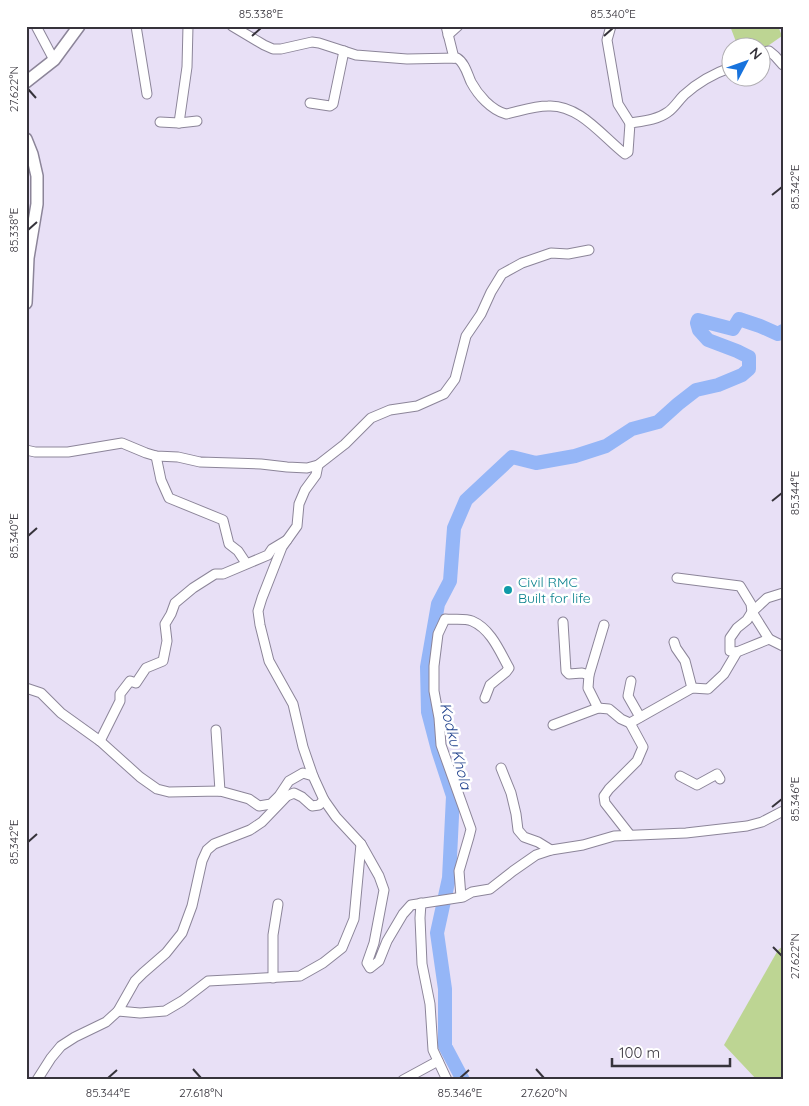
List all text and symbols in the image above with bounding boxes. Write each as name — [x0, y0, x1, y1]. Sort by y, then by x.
text: 85.338°E — [239, 6, 284, 21]
text: 85.340°E — [590, 6, 636, 21]
north arrow — [722, 38, 772, 88]
text: N — [746, 44, 766, 63]
text: 27.622°N — [6, 66, 21, 112]
text: 85.342°E — [787, 164, 802, 209]
text: 85.338°E — [6, 207, 21, 252]
text: 85.344°E — [787, 471, 802, 515]
text: 85.340°E — [6, 513, 21, 559]
place label: Civil RMC Built for life — [518, 573, 591, 607]
marker: Civil RMC Built for life — [502, 584, 514, 596]
water label: Kodku Khola — [436, 701, 476, 792]
text: 85.346°E — [787, 776, 802, 821]
text: 85.342°E — [6, 819, 21, 864]
text: 27.622°N — [787, 933, 802, 979]
scale bar — [612, 1036, 729, 1068]
text: 100 m — [619, 1043, 660, 1062]
text: 85.344°E — [86, 1085, 130, 1100]
text: 27.618°N — [179, 1085, 223, 1100]
text: 85.346°E — [438, 1085, 483, 1100]
text: 27.620°N — [521, 1085, 567, 1100]

